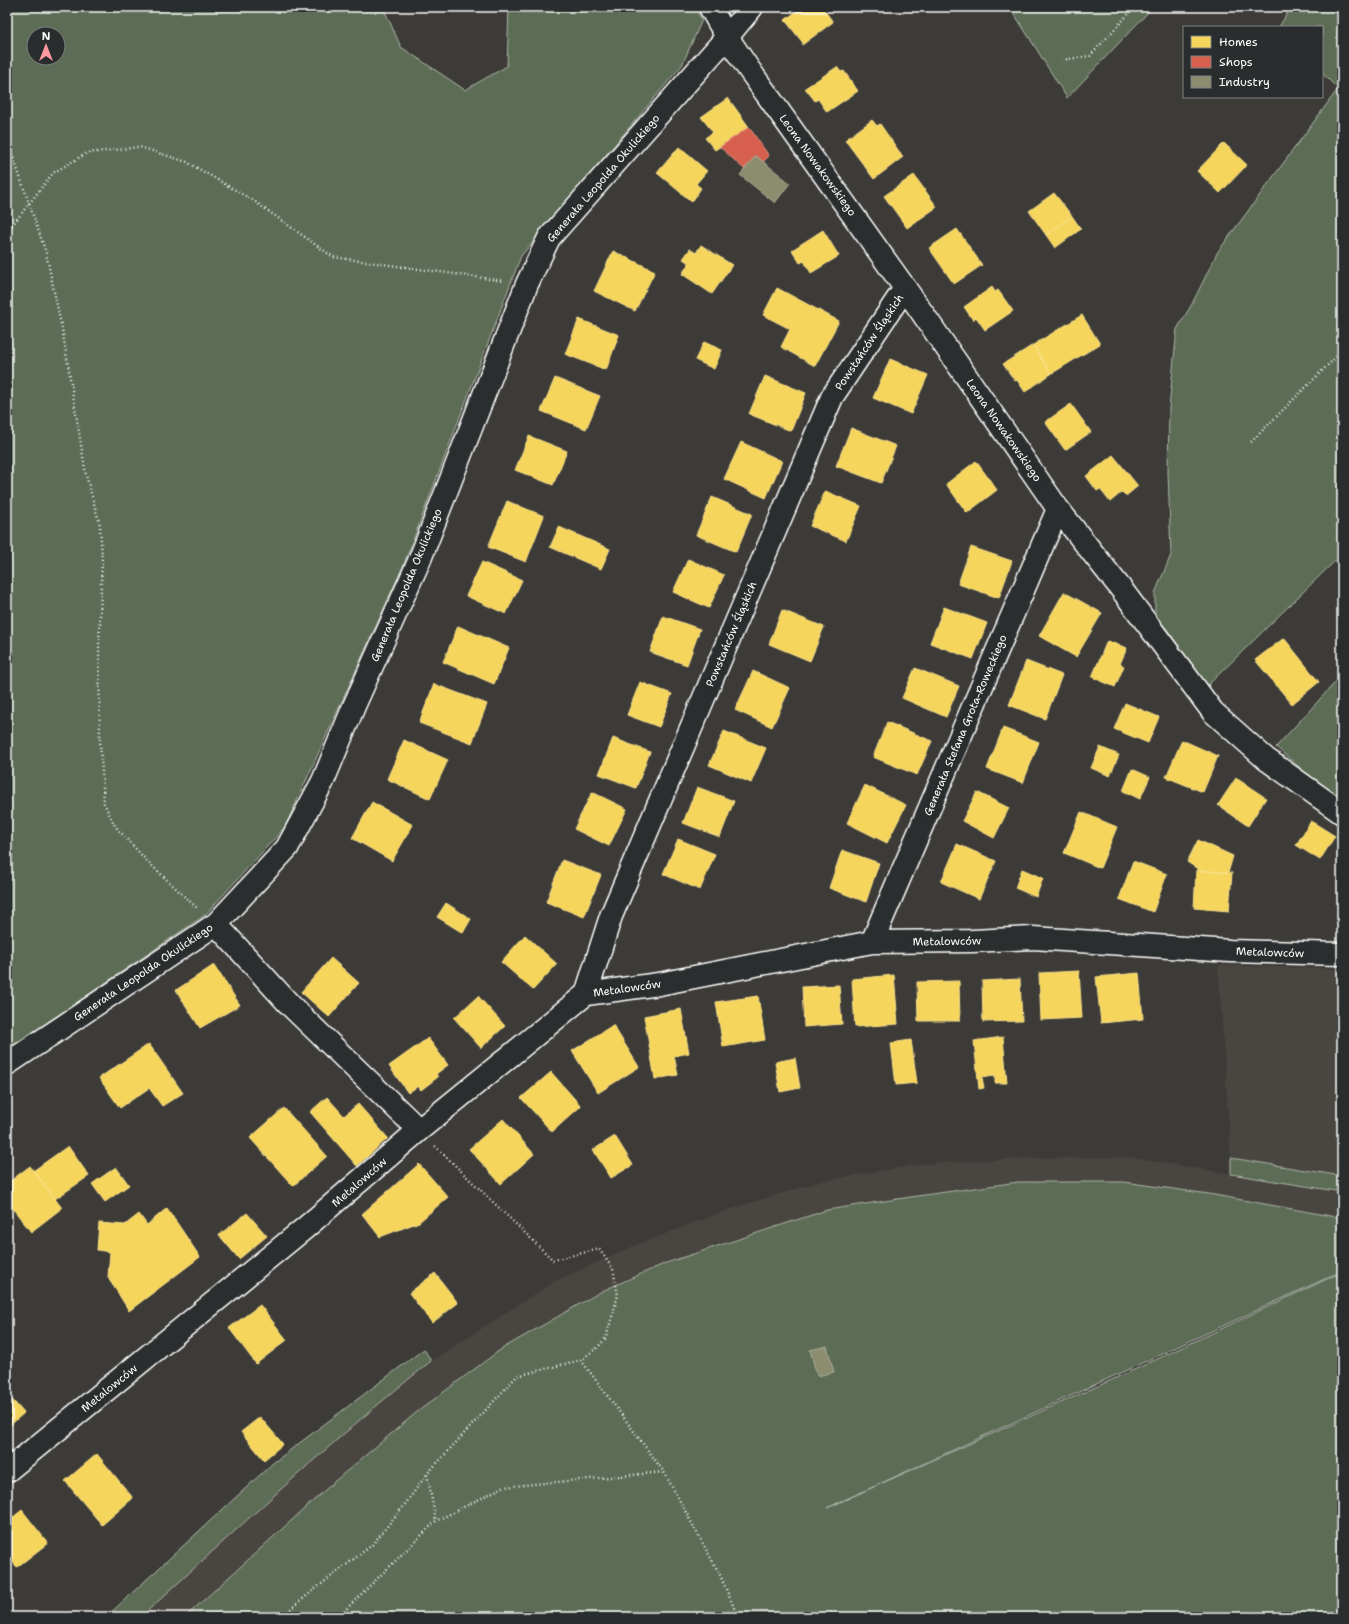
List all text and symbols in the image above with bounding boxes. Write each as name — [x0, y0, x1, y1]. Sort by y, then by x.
north arrow — [26, 26, 66, 66]
legend — [1183, 26, 1323, 98]
text: N — [42, 29, 51, 44]
text: Homes — [1219, 34, 1258, 50]
text: Shops — [1219, 54, 1253, 70]
text: Industry — [1219, 74, 1270, 90]
street label: Generała Leopolda Okulickiego — [544, 111, 663, 246]
street label: Leona Nowakowskiego — [776, 111, 860, 219]
street label: Powstańców Śląskich — [831, 291, 907, 393]
street label: Leona Nowakowskiego — [962, 376, 1045, 485]
street label: Generała Leopolda Okulickiego — [367, 506, 446, 664]
street label: Powstańców Śląskich — [702, 579, 761, 689]
street label: Generała Stefana Grota-Roweckiego — [920, 632, 1011, 818]
street label: Generała Leopolda Okulickiego — [71, 920, 216, 1025]
street label: Metalowców — [913, 933, 982, 950]
street label: Metalowców — [1236, 944, 1305, 961]
street label: Metalowców — [592, 976, 662, 1001]
street label: Metalowców — [329, 1154, 390, 1210]
street label: Metalowców — [78, 1361, 141, 1416]

